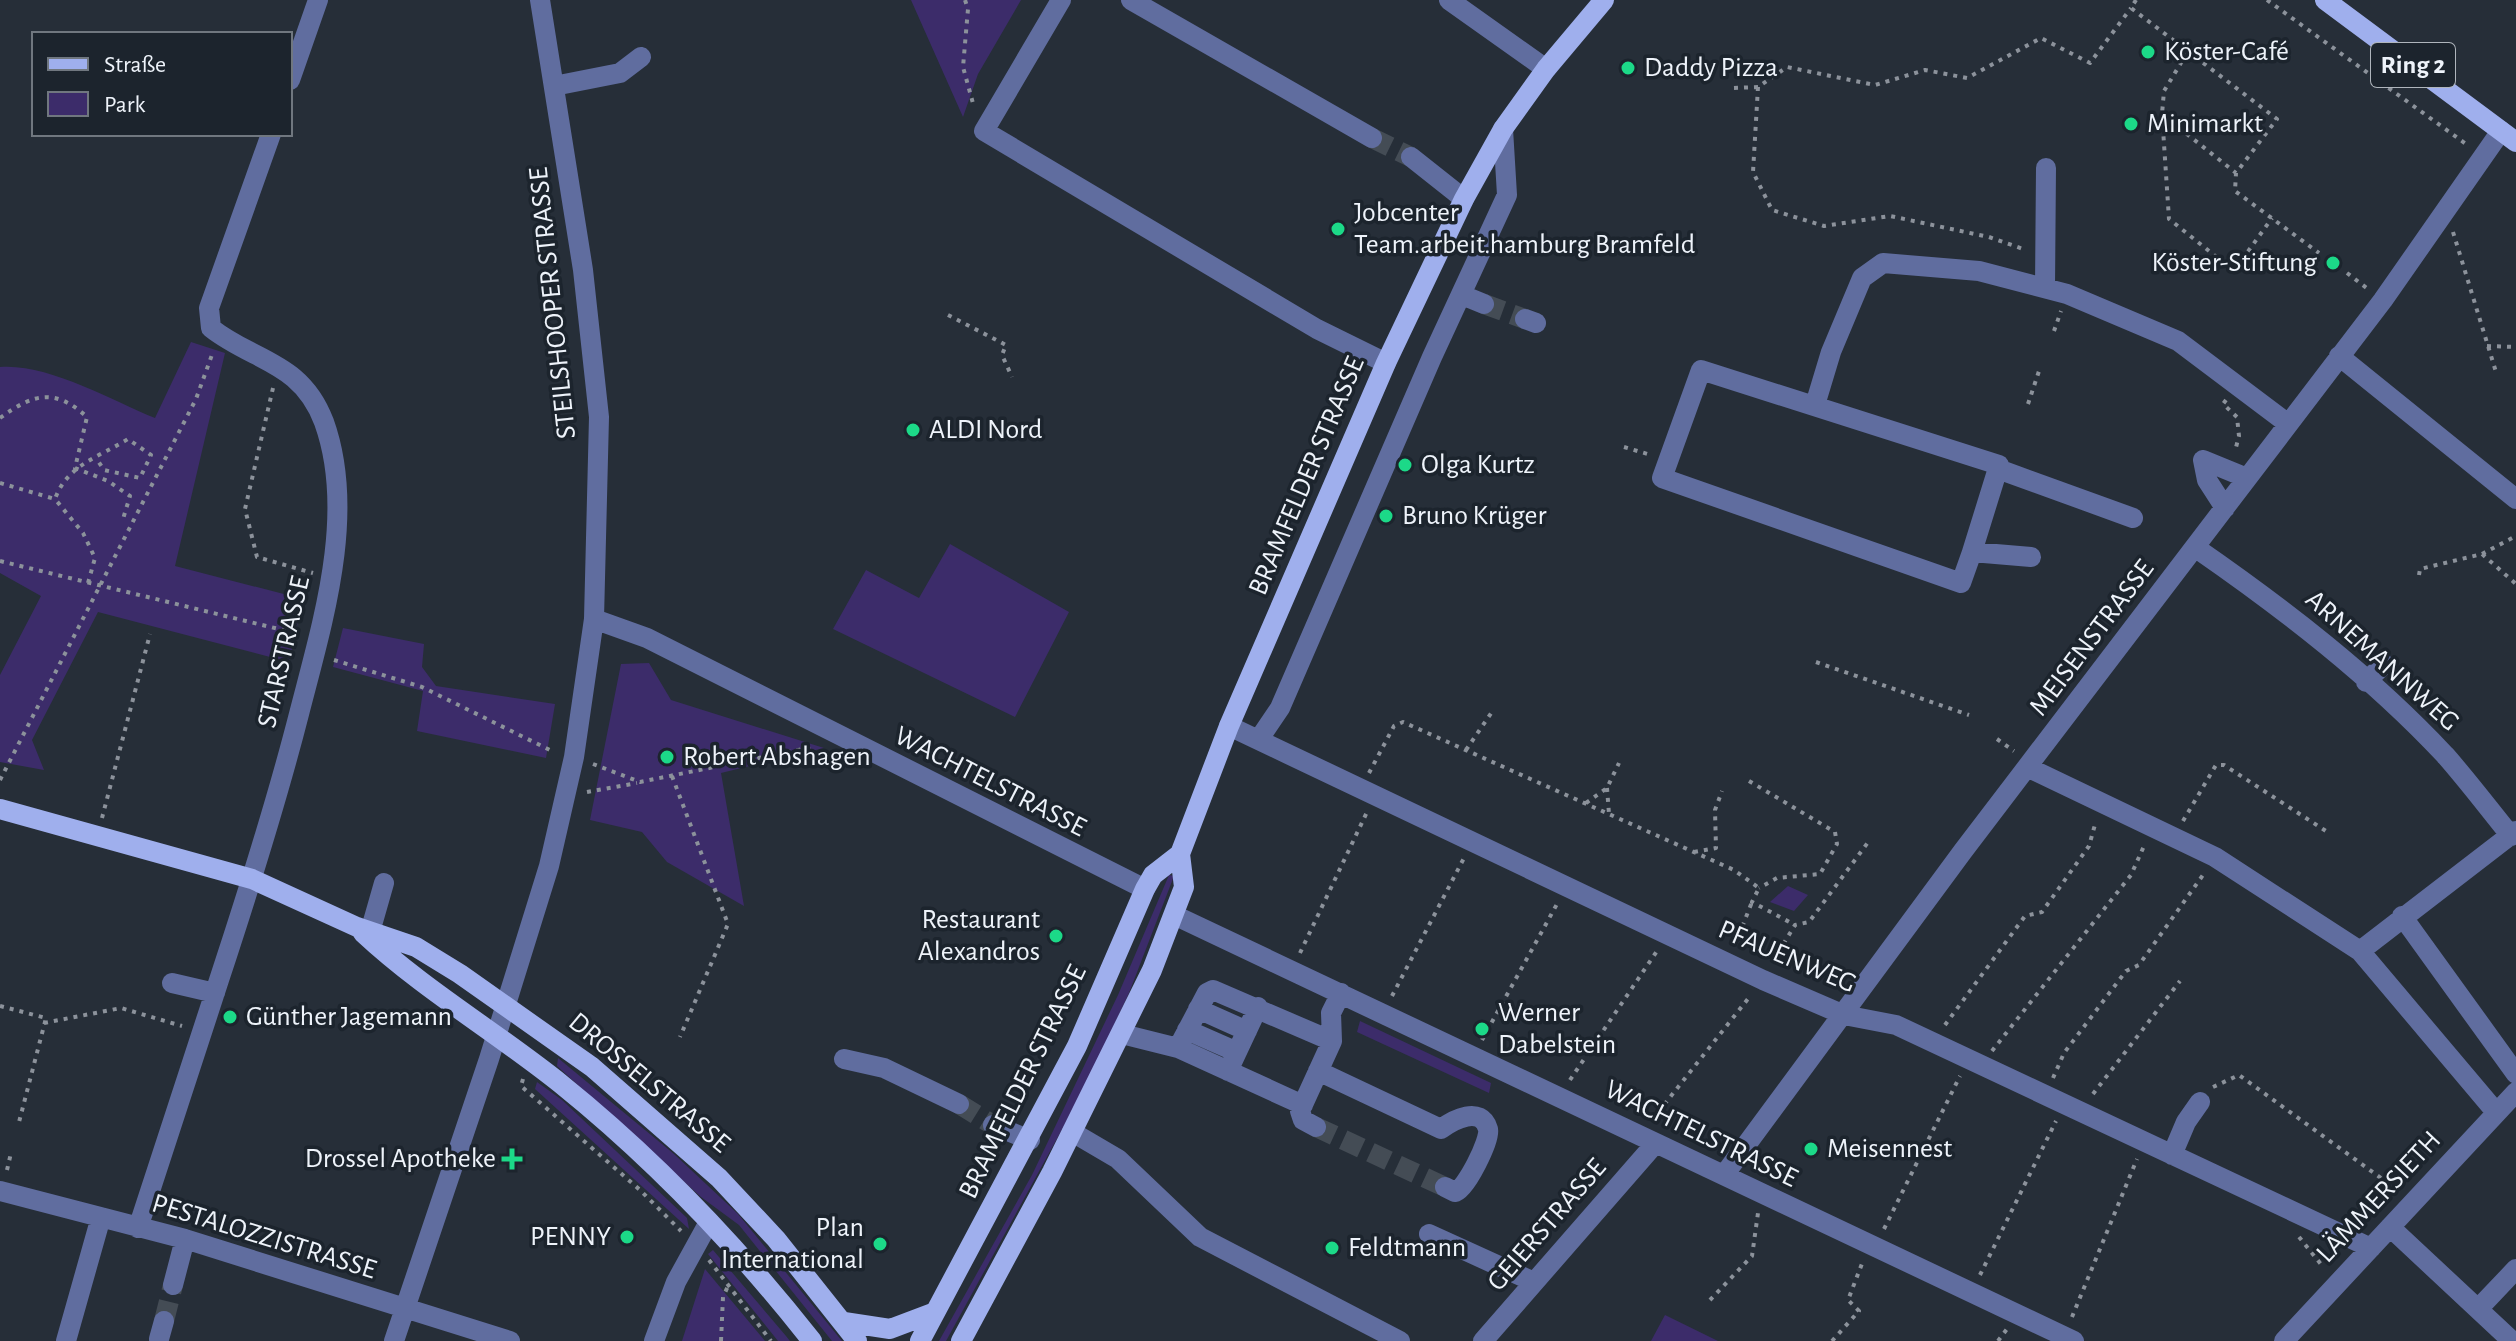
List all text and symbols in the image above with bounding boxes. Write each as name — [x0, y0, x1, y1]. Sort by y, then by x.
legend — [32, 32, 292, 136]
place label: Köster-Café — [2164, 38, 2289, 66]
marker: Köster-Café — [2139, 43, 2157, 61]
road number: Ring 2 — [2371, 43, 2455, 87]
text: Straße — [104, 53, 166, 77]
place label: Daddy Pizza — [1644, 54, 1778, 82]
marker: Daddy Pizza — [1619, 59, 1637, 77]
text: Park — [104, 93, 145, 117]
place label: Minimarkt — [2147, 110, 2263, 138]
marker: Minimarkt — [2122, 115, 2140, 133]
street label: STEILSHOOPER STRASSE — [525, 166, 581, 440]
place label: Jobcenter Team.arbeit.hamburg Bramfeld — [1354, 199, 1695, 259]
marker: Jobcenter Team.arbeit.hamburg Bramfeld — [1329, 220, 1347, 238]
place label: Köster-Stiftung — [2151, 249, 2317, 277]
marker: Köster-Stiftung — [2324, 254, 2342, 272]
street label: BRAMFELDER STRASSE — [1244, 353, 1370, 599]
place label: ALDI Nord — [929, 416, 1043, 444]
marker: ALDI Nord — [904, 421, 922, 439]
place label: Olga Kurtz — [1421, 451, 1535, 479]
marker: Olga Kurtz — [1396, 456, 1414, 474]
place label: Bruno Krüger — [1402, 502, 1547, 530]
marker: Bruno Krüger — [1377, 507, 1395, 525]
street label: MEISENSTRASSE — [2025, 555, 2159, 721]
street label: STARSTRASSE — [253, 573, 315, 731]
street label: ARNEMANNWEG — [2300, 585, 2464, 737]
street label: WACHTELSTRASSE — [890, 722, 1090, 842]
place label: Robert Abshagen — [683, 743, 871, 771]
marker: Robert Abshagen — [658, 748, 676, 766]
place label: Restaurant Alexandros — [918, 906, 1040, 966]
street label: PFAUENWEG — [1714, 916, 1860, 998]
marker: Restaurant Alexandros — [1047, 927, 1065, 945]
street label: BRAMFELDER STRASSE — [954, 961, 1092, 1203]
place label: Werner Dabelstein — [1498, 999, 1616, 1059]
place label: Günther Jagemann — [246, 1003, 452, 1031]
marker: Günther Jagemann — [221, 1008, 239, 1026]
street label: DROSSELSTRASSE — [563, 1008, 735, 1158]
marker: Werner Dabelstein — [1473, 1020, 1491, 1038]
street label: WACHTELSTRASSE — [1600, 1075, 1802, 1193]
street label: LÄMMERSIETH — [2310, 1125, 2447, 1268]
place label: Meisennest — [1827, 1135, 1952, 1163]
marker: Meisennest — [1802, 1140, 1820, 1158]
place label: Drossel Apotheke — [305, 1145, 496, 1173]
marker: Drossel Apotheke — [503, 1150, 521, 1168]
street label: GEIERSTRASSE — [1482, 1154, 1612, 1296]
street label: PESTALOZZISTRASSE — [149, 1190, 379, 1284]
place label: Plan International — [721, 1214, 864, 1274]
place label: PENNY — [530, 1223, 611, 1251]
marker: PENNY — [618, 1228, 636, 1246]
place label: Feldtmann — [1348, 1234, 1466, 1262]
marker: Plan International — [871, 1235, 889, 1253]
marker: Feldtmann — [1323, 1239, 1341, 1257]

